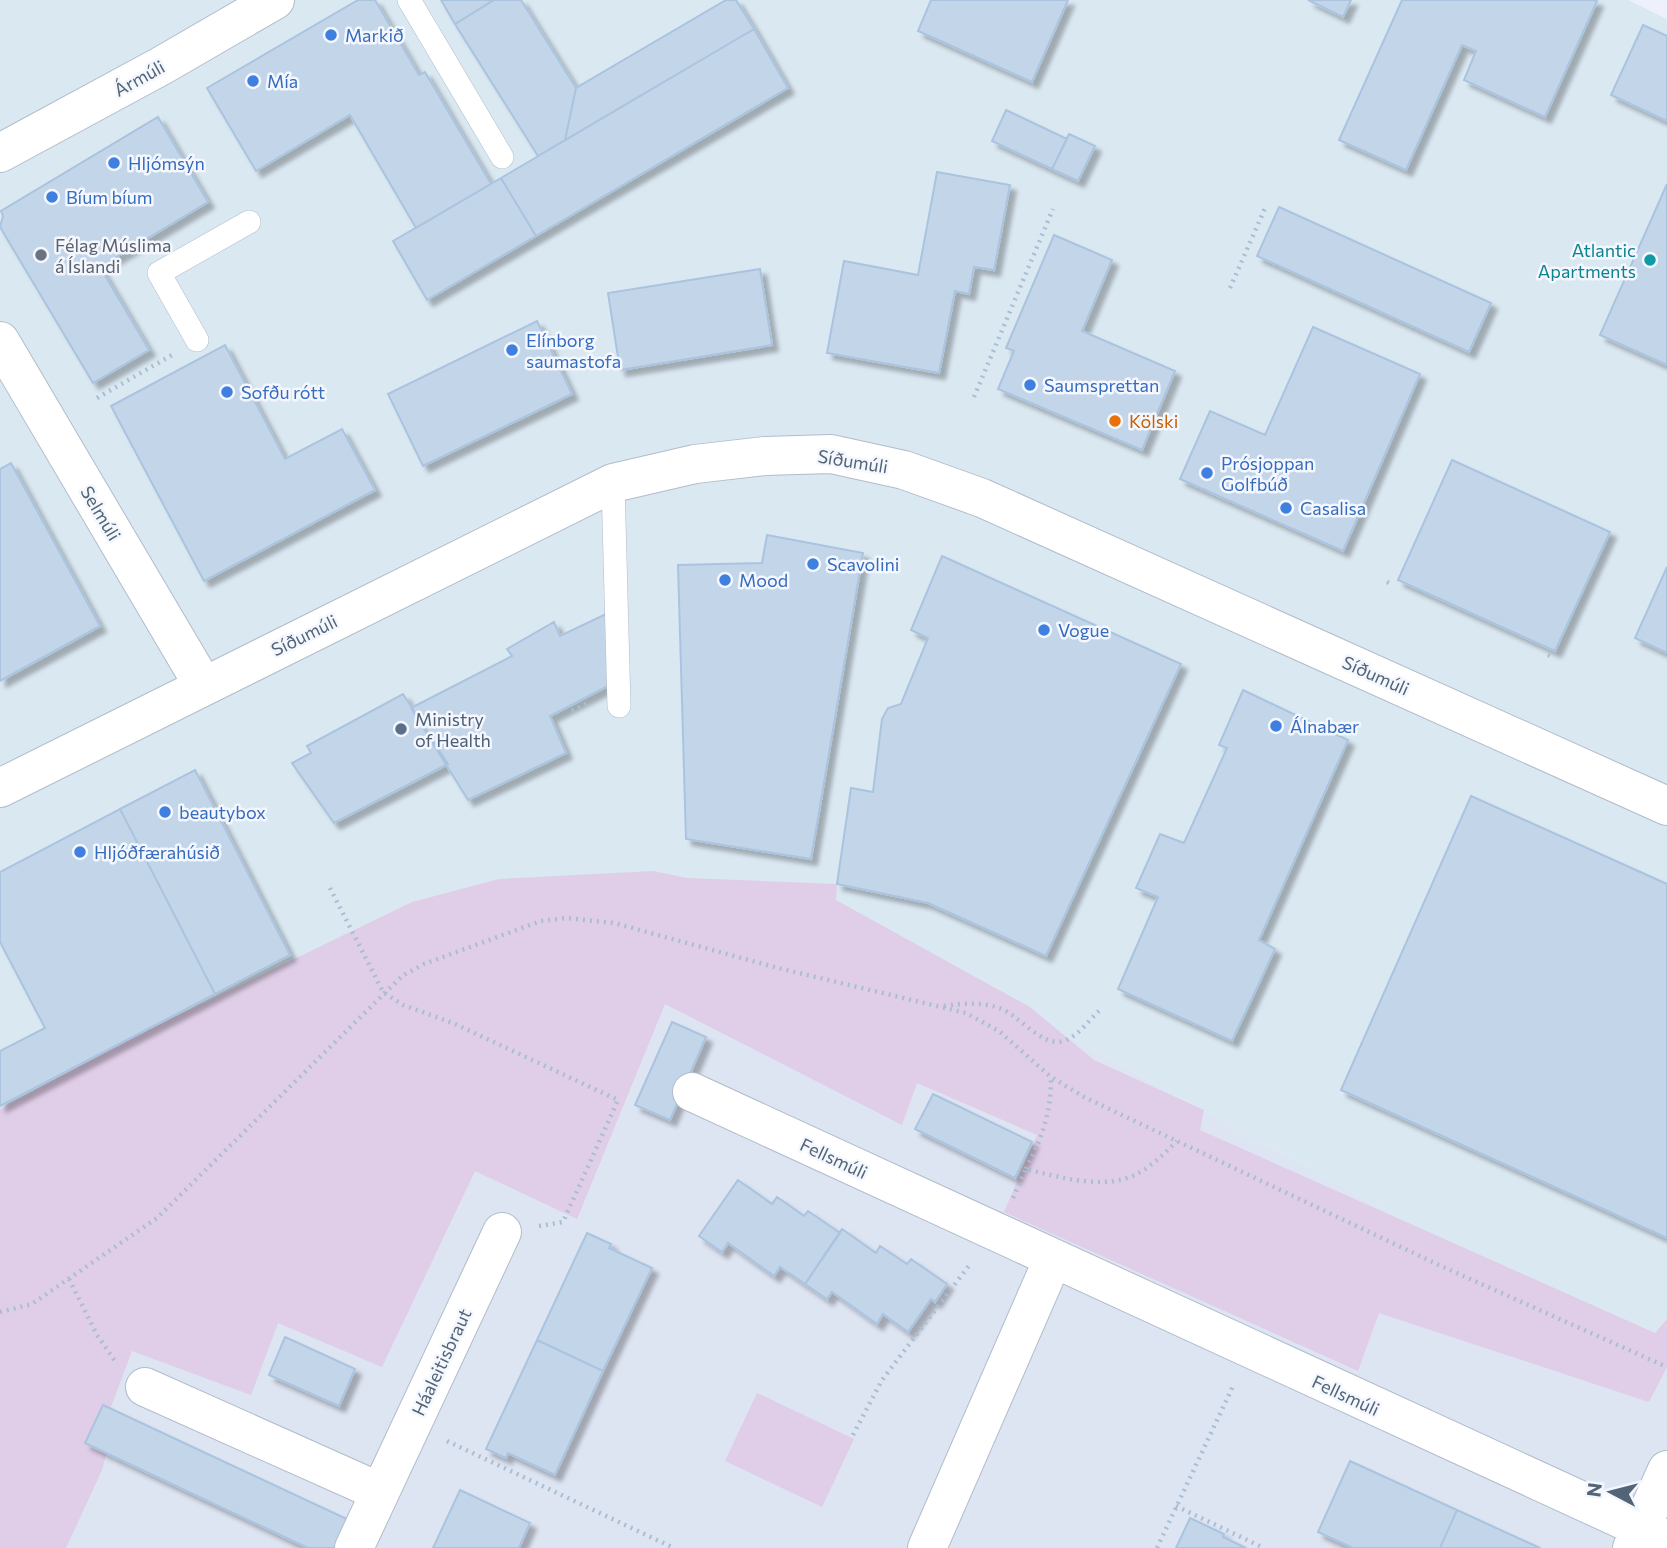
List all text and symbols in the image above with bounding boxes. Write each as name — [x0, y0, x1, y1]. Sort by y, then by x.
place label: Markið — [345, 24, 404, 46]
marker: Markið — [323, 27, 339, 43]
street label: Ármúli — [110, 55, 168, 101]
place label: Mía — [267, 70, 298, 92]
marker: Mía — [245, 73, 261, 89]
place label: Hljómsýn — [128, 152, 205, 174]
marker: Hljómsýn — [106, 155, 122, 171]
place label: Bíum bíum — [66, 186, 152, 208]
marker: Bíum bíum — [44, 189, 60, 205]
place label: Félag Múslima á Íslandi — [55, 234, 171, 277]
place label: Atlantic Apartments — [1538, 239, 1636, 282]
marker: Félag Múslima á Íslandi — [33, 247, 49, 263]
marker: Atlantic Apartments — [1642, 252, 1658, 268]
place label: Elínborg saumastofa — [526, 329, 621, 372]
marker: Elínborg saumastofa — [504, 342, 520, 358]
place label: Saumsprettan — [1044, 374, 1159, 396]
marker: Saumsprettan — [1022, 377, 1038, 393]
place label: Sofðu rótt — [241, 381, 325, 403]
marker: Sofðu rótt — [219, 384, 235, 400]
place label: Kölski — [1129, 410, 1178, 432]
marker: Kölski — [1107, 413, 1123, 429]
street label: Síðumúli — [816, 445, 890, 477]
place label: Prósjoppan Golfbúð — [1221, 452, 1314, 495]
marker: Prósjoppan Golfbúð — [1199, 465, 1215, 481]
street label: Selmúli — [76, 482, 126, 544]
place label: Casalisa — [1300, 497, 1366, 519]
marker: Casalisa — [1278, 500, 1294, 516]
place label: Scavolini — [827, 553, 899, 575]
marker: Scavolini — [805, 556, 821, 572]
place label: Mood — [739, 569, 788, 591]
marker: Mood — [717, 572, 733, 588]
street label: Síðumúli — [267, 610, 341, 660]
place label: Vogue — [1058, 619, 1109, 641]
marker: Vogue — [1036, 622, 1052, 638]
street label: Síðumúli — [1339, 651, 1413, 699]
place label: Ministry of Health — [415, 708, 491, 751]
place label: Álnabær — [1290, 715, 1359, 737]
marker: Álnabær — [1268, 718, 1284, 734]
marker: Ministry of Health — [393, 721, 409, 737]
place label: beautybox — [179, 801, 266, 823]
marker: beautybox — [157, 804, 173, 820]
place label: Hljóðfærahúsið — [94, 841, 220, 863]
marker: Hljóðfærahúsið — [72, 844, 88, 860]
street label: Fellsmúli — [797, 1133, 871, 1183]
street label: Háaleitisbraut — [407, 1305, 475, 1419]
street label: Fellsmúli — [1309, 1370, 1383, 1420]
north arrow — [1576, 1457, 1646, 1527]
text: N — [1581, 1481, 1606, 1498]

